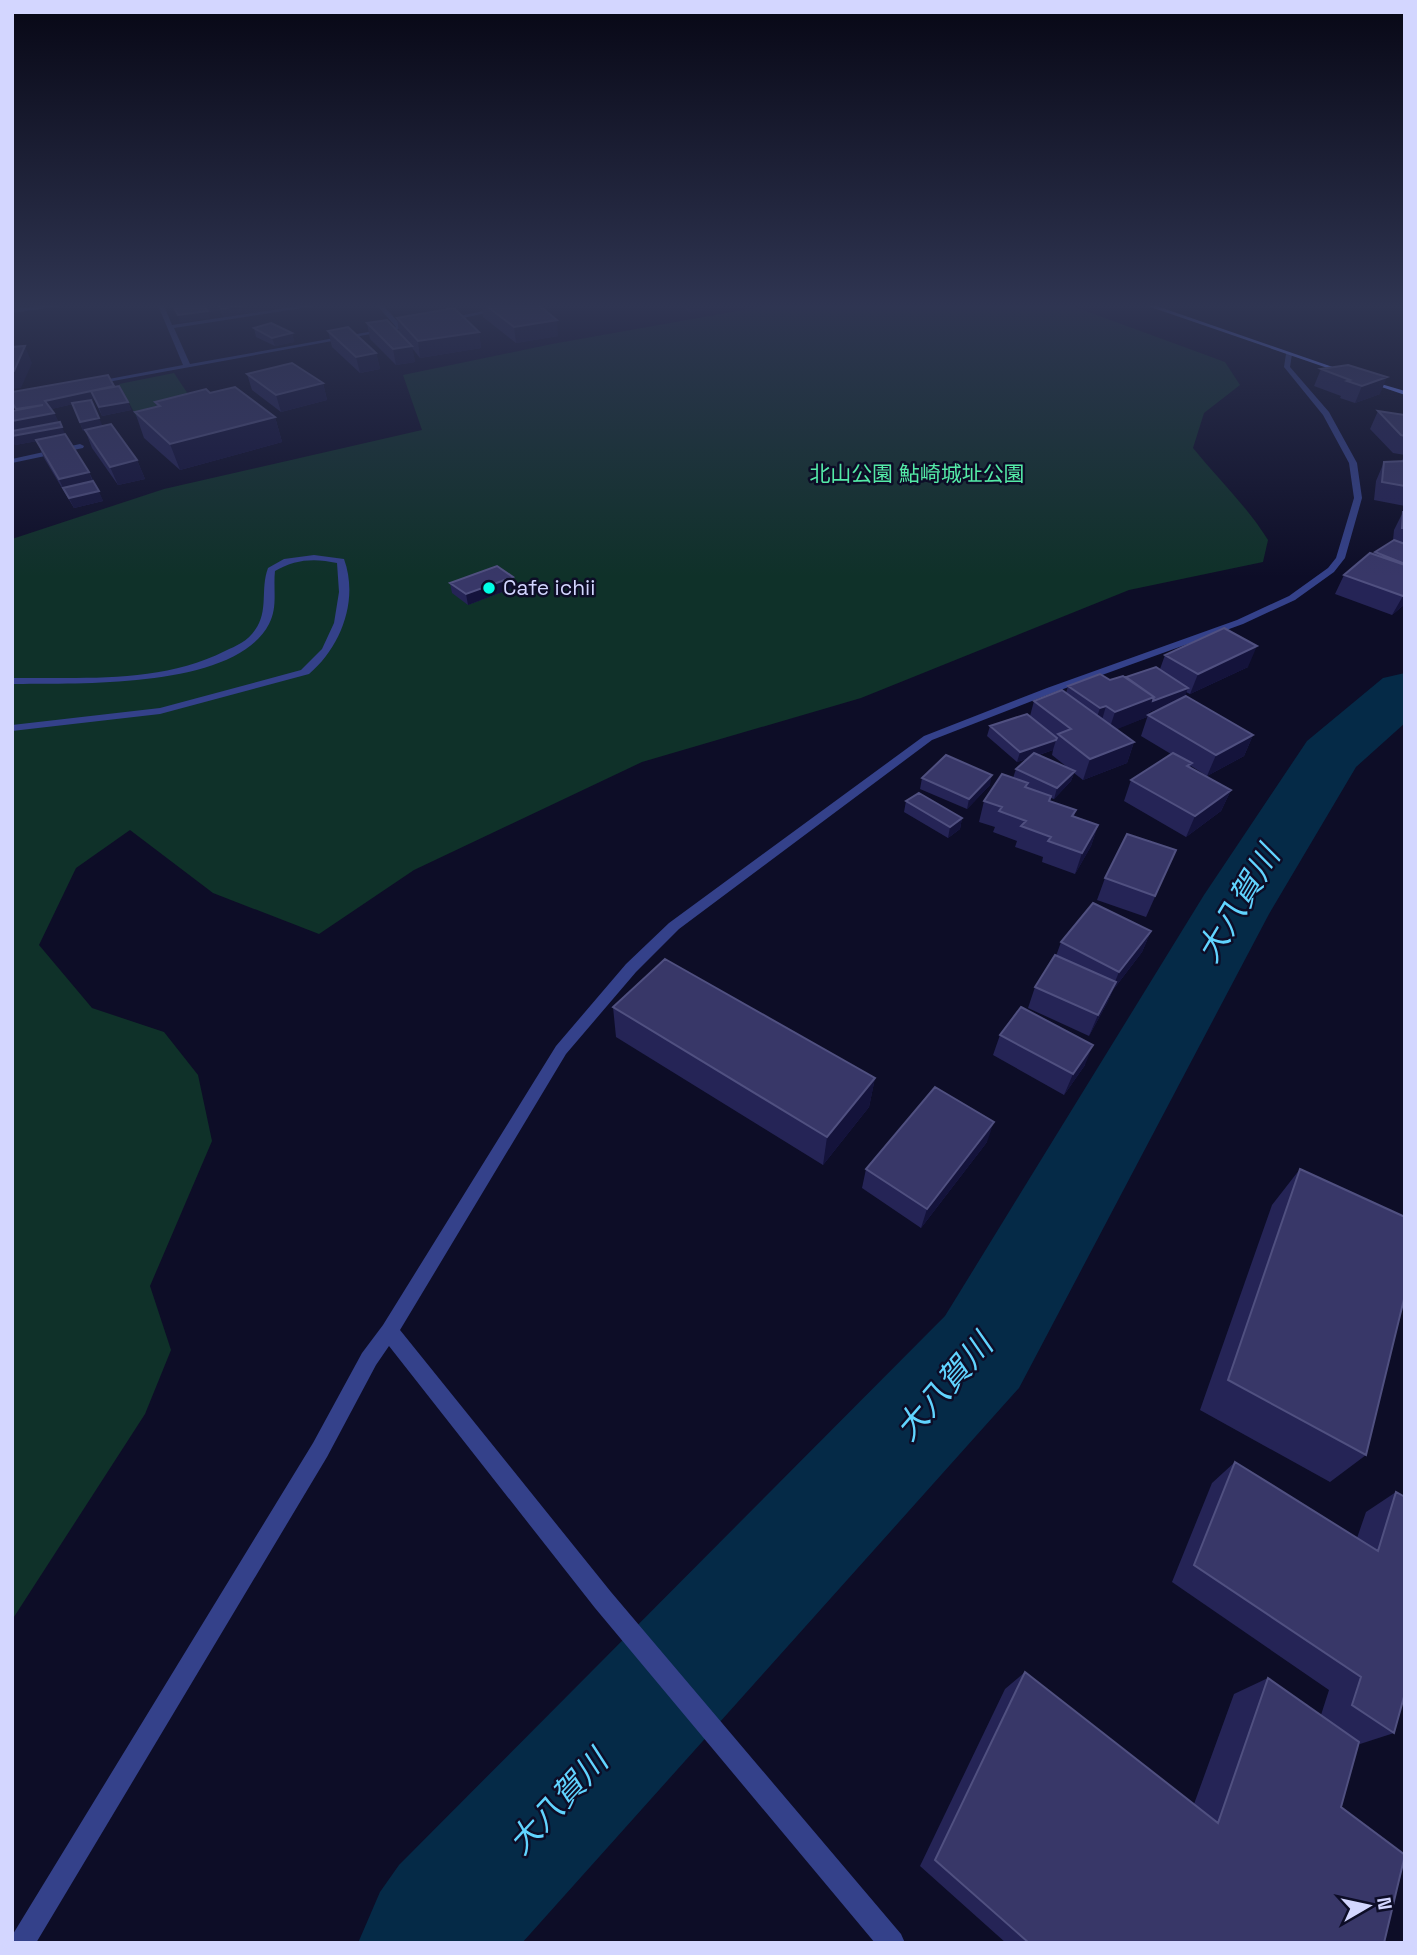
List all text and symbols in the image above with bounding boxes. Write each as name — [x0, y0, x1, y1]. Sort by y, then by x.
park label: 北山公園 鮎崎城址公園 — [809, 460, 1025, 487]
place label: Cafe ichii — [503, 574, 595, 601]
marker: Cafe ichii — [481, 580, 497, 596]
water label: 大八賀川 — [1188, 836, 1290, 969]
water label: 大八賀川 — [887, 1323, 1003, 1448]
water label: 大八賀川 — [500, 1739, 618, 1862]
north arrow — [1333, 1871, 1403, 1941]
text: N — [1371, 1895, 1398, 1912]

